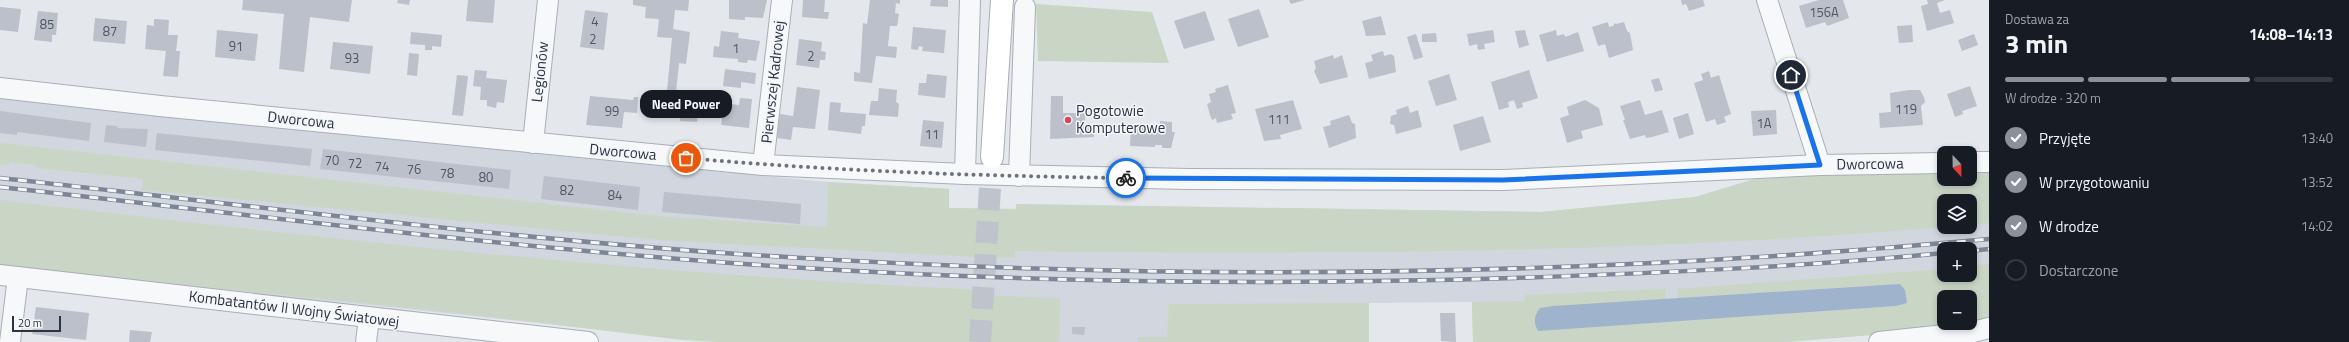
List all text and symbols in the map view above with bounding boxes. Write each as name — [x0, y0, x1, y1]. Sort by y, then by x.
house number: 156A — [1809, 2, 1839, 22]
text: Dostawa za — [2005, 9, 2069, 29]
house number: 4 — [591, 11, 599, 31]
house number: 85 — [40, 14, 54, 34]
street label: Pierwszej Kadrowej — [755, 19, 790, 144]
house number: 87 — [103, 21, 117, 41]
text: 14:08–14:13 — [2249, 23, 2333, 46]
text: 3 min — [2005, 24, 2068, 63]
house number: 2 — [589, 29, 597, 49]
house number: 91 — [229, 36, 243, 56]
house number: 1 — [732, 38, 740, 58]
street label: Legionów — [525, 40, 554, 103]
house number: 2 — [807, 46, 815, 66]
house number: 93 — [345, 48, 359, 68]
pin — [1774, 58, 1808, 92]
icon: home — [1780, 64, 1802, 86]
text: W drodze · 320 m — [2005, 88, 2101, 108]
callout: Need Power — [640, 90, 732, 118]
text: Need Power — [652, 94, 720, 114]
place label: Pogotowie Komputerowe — [1076, 99, 1165, 139]
house number: 119 — [1895, 99, 1917, 119]
house number: 99 — [605, 101, 619, 121]
street label: Dworcowa — [266, 105, 336, 135]
house number: 111 — [1268, 109, 1290, 129]
house number: 1A — [1756, 113, 1772, 133]
marker: Pogotowie Komputerowe — [1063, 115, 1073, 125]
house number: 11 — [925, 124, 939, 144]
icon: check — [2005, 127, 2027, 149]
text: Przyjęte — [2039, 127, 2091, 150]
text: 13:40 — [2301, 128, 2333, 148]
street label: Dworcowa — [589, 137, 658, 166]
pin — [669, 141, 703, 175]
north arrow — [1937, 146, 1977, 186]
map controls — [1937, 146, 1977, 330]
icon: bag — [675, 147, 697, 169]
house number: 70 — [325, 150, 339, 170]
street label: Dworcowa — [1836, 151, 1904, 176]
house number: 72 — [348, 153, 362, 173]
house number: 74 — [375, 156, 389, 176]
courier — [1106, 158, 1146, 198]
house number: 76 — [407, 159, 421, 179]
house number: 78 — [440, 163, 454, 183]
house number: 80 — [479, 167, 493, 187]
icon: bike — [1115, 167, 1137, 189]
icon: check — [2005, 171, 2027, 193]
text: W przygotowaniu — [2039, 171, 2149, 194]
text: 13:52 — [2301, 172, 2333, 192]
house number: 82 — [560, 180, 574, 200]
house number: 84 — [608, 185, 622, 205]
button: layers — [1937, 194, 1977, 234]
icon: check — [2005, 215, 2027, 237]
text: W drodze — [2039, 215, 2099, 238]
text: 14:02 — [2301, 216, 2333, 236]
button: + — [1937, 242, 1977, 282]
text: Dostarczone — [2039, 259, 2118, 282]
street label: Kombatantów II Wojny Światowej — [188, 284, 401, 333]
button: − — [1937, 290, 1977, 330]
scale bar — [12, 314, 61, 333]
text: 20 m — [18, 315, 42, 331]

